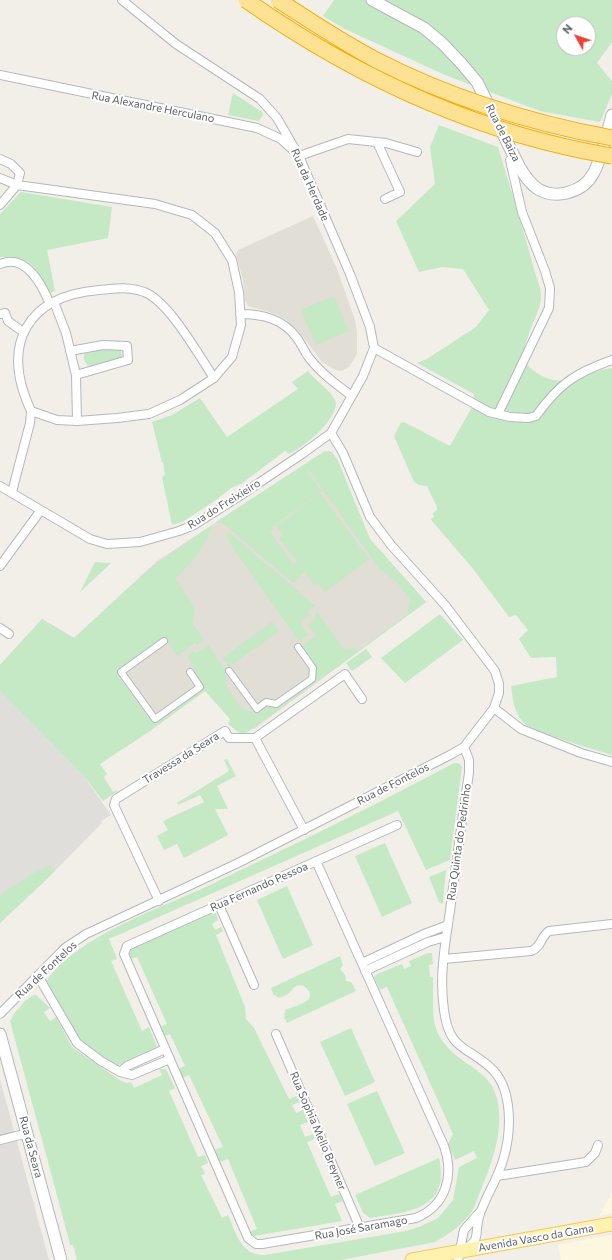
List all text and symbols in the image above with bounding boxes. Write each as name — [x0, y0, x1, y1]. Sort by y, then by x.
north arrow — [556, 16, 596, 56]
text: N — [560, 21, 575, 36]
street label: Rua Alexandre Herculano — [90, 89, 216, 125]
street label: Rua de Baiza — [483, 102, 523, 164]
street label: Rua da Herdade — [288, 147, 332, 223]
street label: Rua do Freixieiro — [185, 476, 263, 532]
street label: Travessa da Seara — [140, 729, 222, 787]
street label: Rua de Fontelos — [355, 760, 431, 808]
street label: Rua Quinta do Pedrinho — [444, 783, 474, 901]
street label: Rua Fernando Pessoa — [208, 859, 310, 915]
street label: Rua de Fontelos — [13, 938, 79, 1002]
street label: Rua Sophia Mello Breyner — [287, 1070, 349, 1192]
street label: Rua da Seara — [16, 1115, 46, 1179]
street label: Rua José Saramago — [314, 1213, 408, 1243]
street label: Avenida Vasco da Gama — [477, 1221, 595, 1255]

